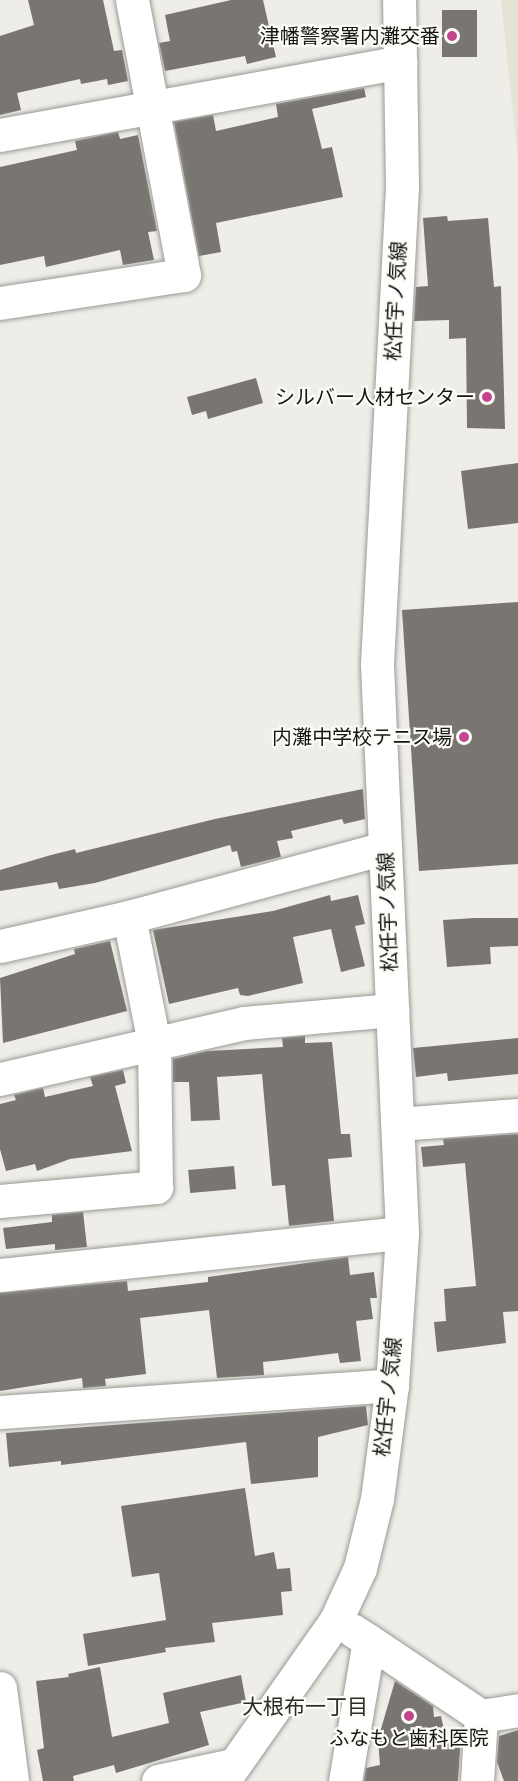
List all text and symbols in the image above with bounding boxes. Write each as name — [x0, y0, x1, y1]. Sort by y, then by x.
place label: 津幡警察署内灘交番 — [260, 24, 440, 48]
marker: 津幡警察署内灘交番 — [445, 29, 459, 43]
street label: 松任宇ノ気線 — [381, 240, 411, 362]
place label: シルバー人材センター — [275, 385, 475, 409]
marker: シルバー人材センター — [480, 390, 494, 404]
place label: 内灘中学校テニス場 — [272, 725, 452, 749]
marker: 内灘中学校テニス場 — [457, 730, 471, 744]
street label: 松任宇ノ気線 — [374, 852, 402, 972]
street label: 松任宇ノ気線 — [370, 1336, 406, 1458]
district label: 大根布一丁目 — [242, 1694, 368, 1720]
marker: ふなもと歯科医院 — [402, 1709, 416, 1723]
place label: ふなもと歯科医院 — [329, 1726, 489, 1750]

